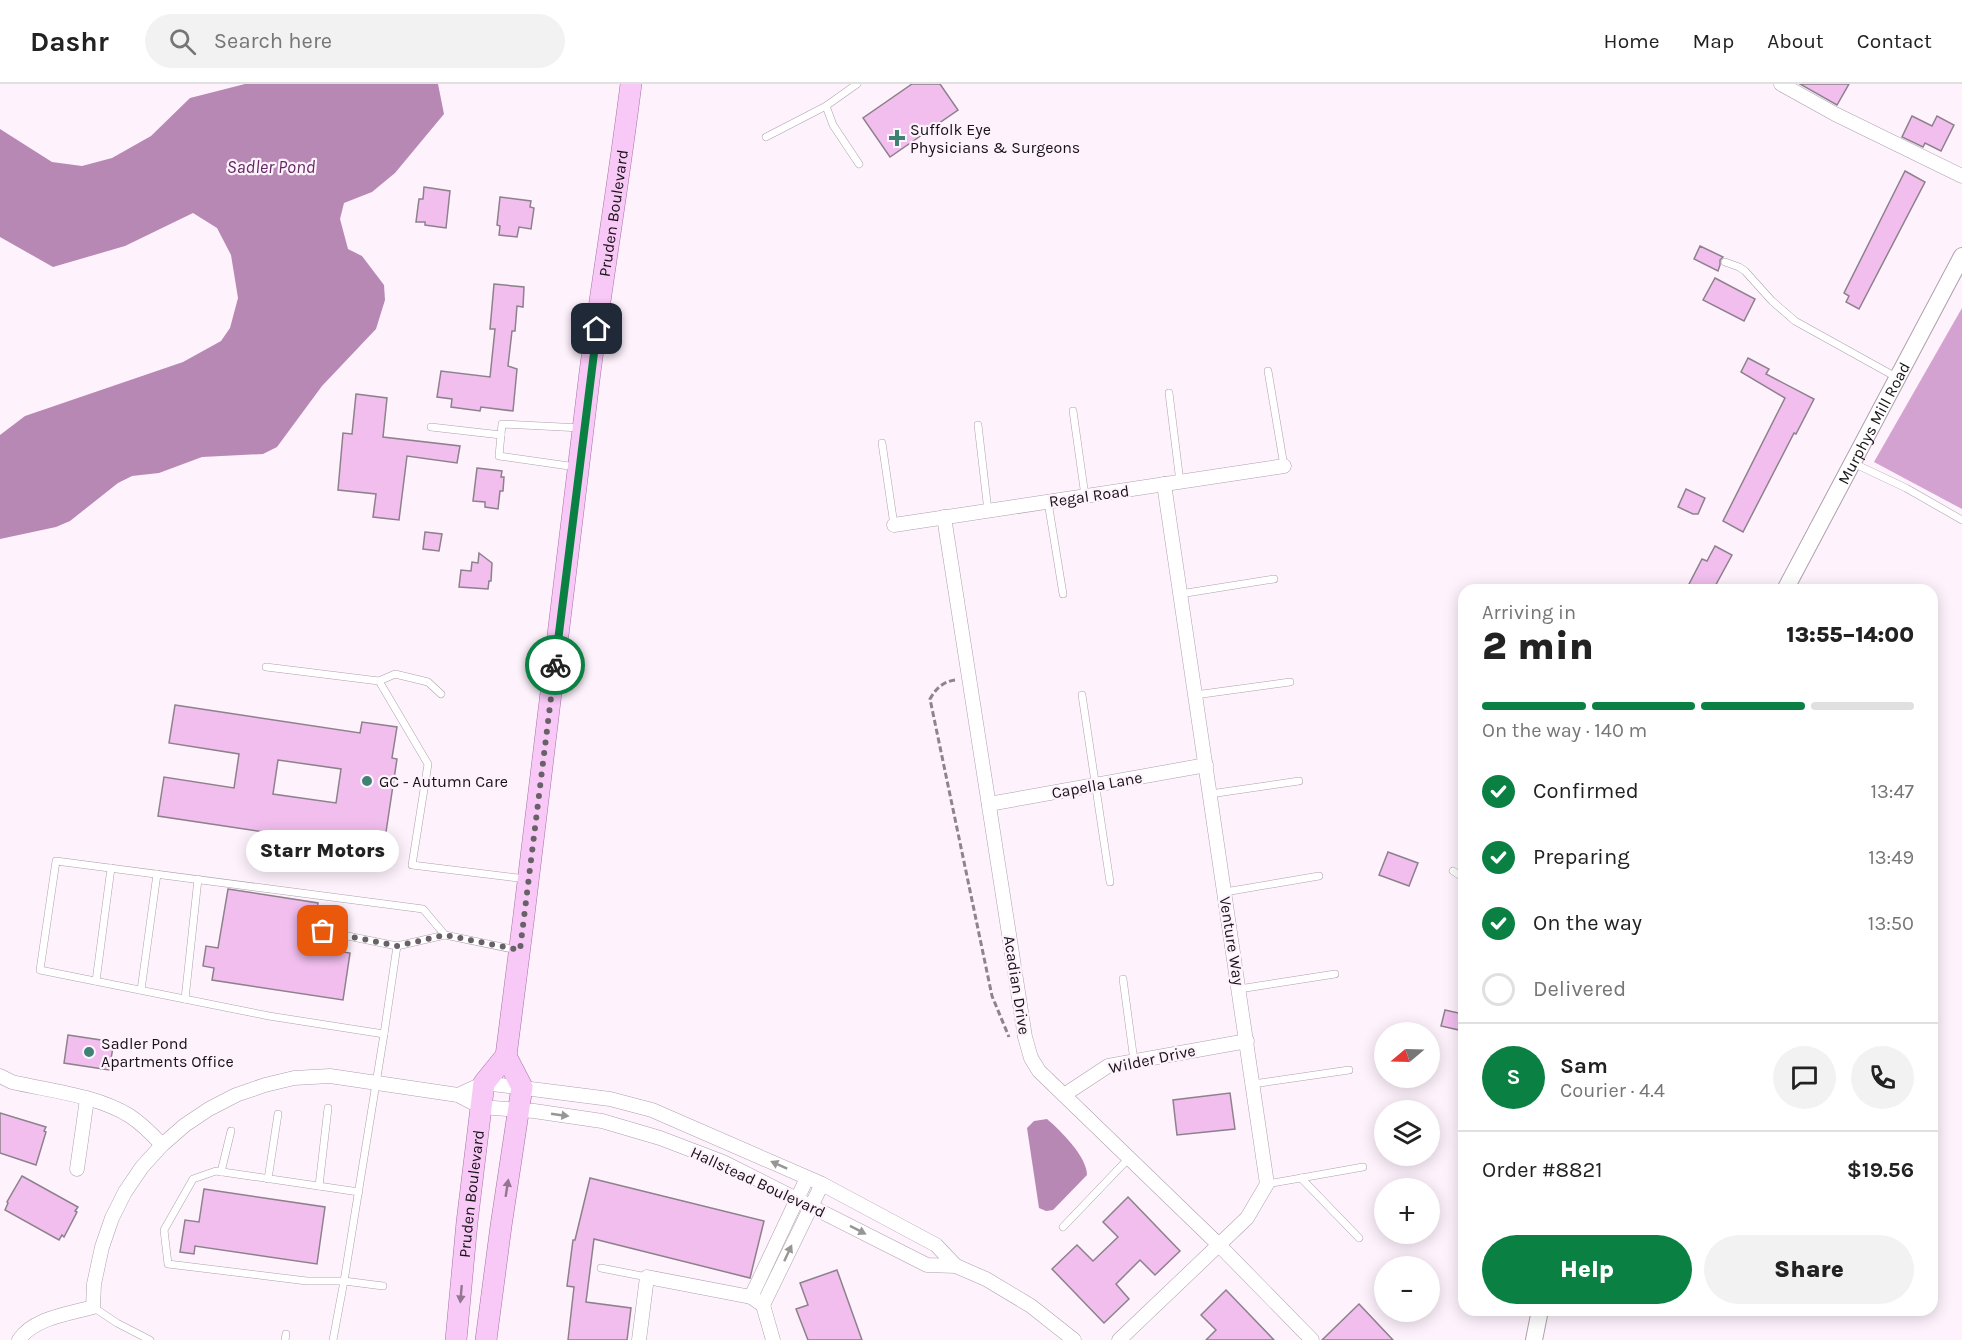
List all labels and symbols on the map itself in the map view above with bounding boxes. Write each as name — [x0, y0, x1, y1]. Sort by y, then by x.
place label: Suffolk Eye Physicians & Surgeons — [910, 120, 1080, 157]
marker: Suffolk Eye Physicians & Surgeons — [888, 129, 906, 147]
street label: Pruden Boulevard — [594, 148, 632, 278]
water label: Sadler Pond — [227, 156, 316, 178]
pin — [571, 303, 622, 354]
street label: Murphys Mill Road — [1833, 359, 1914, 487]
street label: Regal Road — [1048, 481, 1130, 511]
courier — [525, 635, 585, 695]
street label: Capella Lane — [1050, 768, 1144, 802]
place label: GC - Autumn Care — [379, 772, 508, 791]
marker: GC - Autumn Care — [360, 774, 374, 788]
callout: Starr Motors — [246, 829, 400, 871]
street label: Venture Way — [1216, 895, 1249, 987]
pin — [297, 905, 348, 956]
street label: Acadian Drive — [1000, 934, 1034, 1036]
north arrow — [1374, 1022, 1440, 1088]
place label: Sadler Pond Apartments Office — [101, 1034, 234, 1071]
street label: Wilder Drive — [1107, 1041, 1197, 1077]
marker: Sadler Pond Apartments Office — [82, 1045, 96, 1059]
one-way arrow — [551, 1111, 570, 1120]
street label: Pruden Boulevard — [454, 1129, 488, 1259]
street label: Hallstead Boulevard — [688, 1142, 828, 1222]
one-way arrow — [770, 1160, 788, 1170]
one-way arrow — [502, 1179, 511, 1198]
one-way arrow — [850, 1225, 867, 1235]
one-way arrow — [784, 1244, 793, 1261]
one-way arrow — [456, 1285, 466, 1304]

